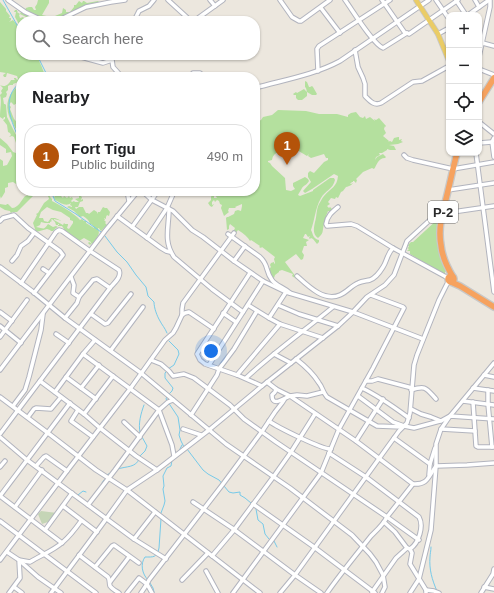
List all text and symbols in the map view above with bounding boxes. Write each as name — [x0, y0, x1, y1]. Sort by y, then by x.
map controls — [446, 12, 482, 156]
button: + — [446, 12, 482, 48]
search box — [16, 16, 260, 60]
icon: search — [30, 27, 52, 49]
text: Search here — [62, 30, 144, 47]
button: − — [446, 48, 482, 84]
button: locate — [446, 84, 482, 120]
text: Nearby — [32, 88, 90, 107]
button: layers — [446, 120, 482, 156]
pin: 1 — [274, 132, 300, 165]
text: Fort Tigu — [71, 140, 136, 157]
text: 1 — [42, 149, 50, 164]
text: 490 m — [207, 149, 243, 164]
text: Public building — [71, 157, 155, 172]
road number: P-2 — [428, 201, 458, 223]
your location — [201, 341, 221, 361]

